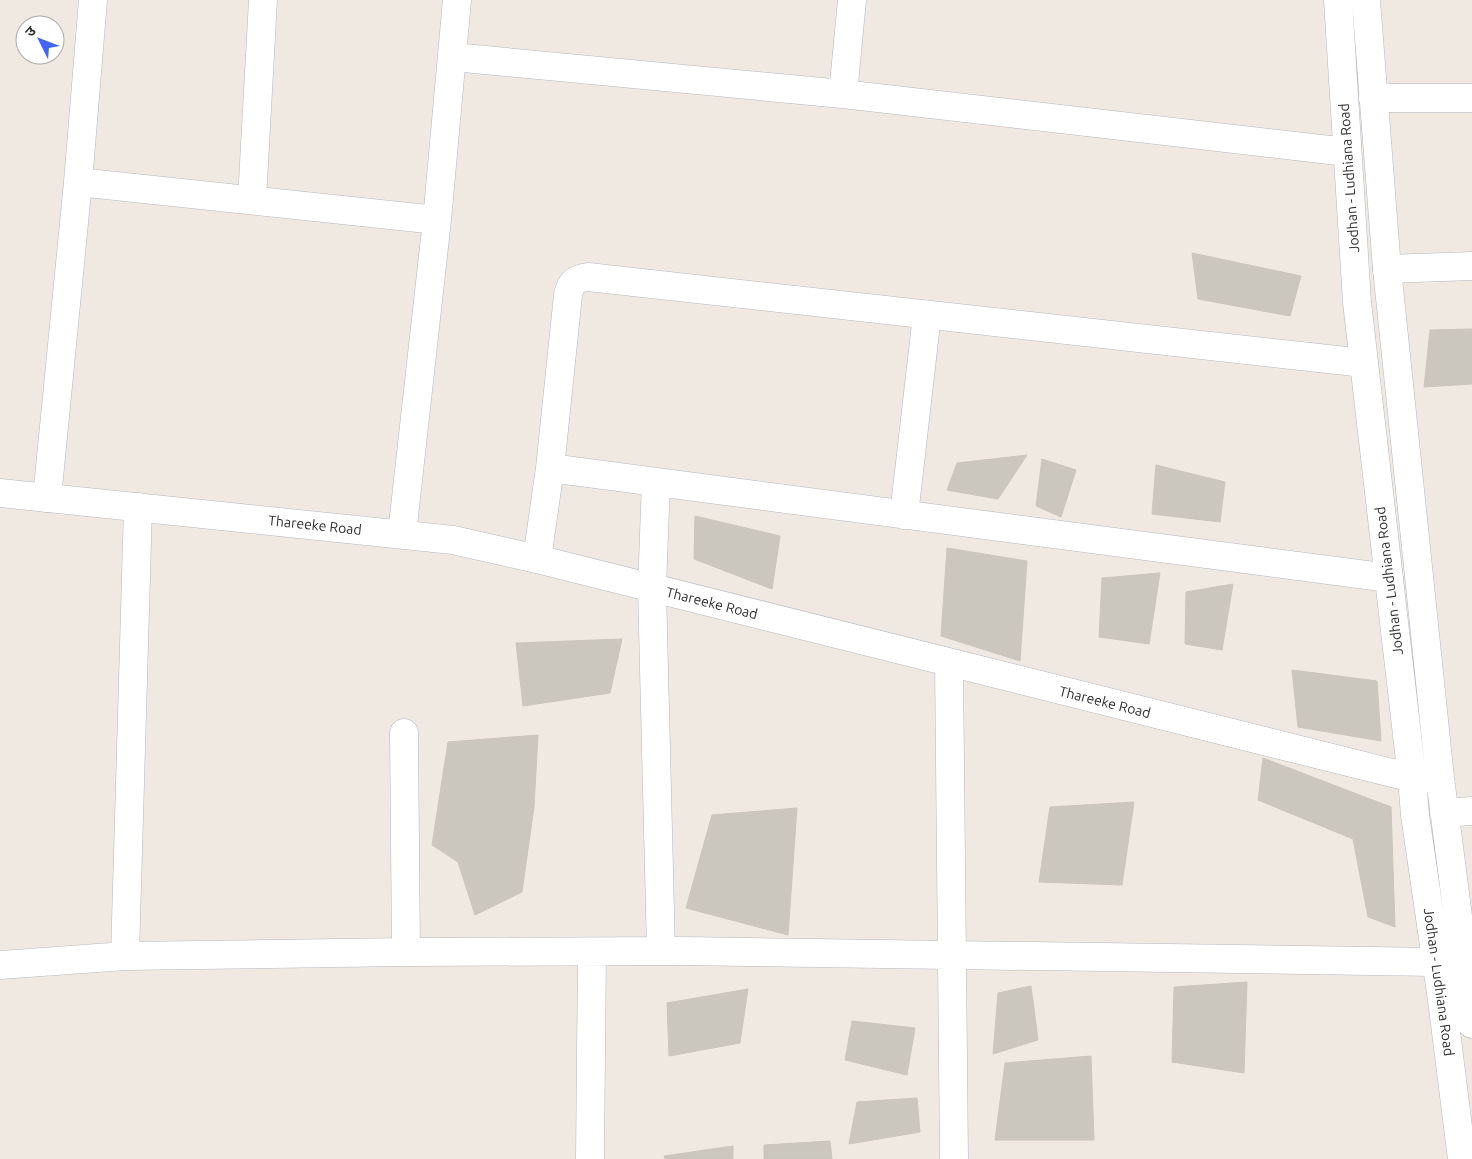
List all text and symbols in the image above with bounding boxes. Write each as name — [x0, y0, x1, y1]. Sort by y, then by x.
north arrow — [15, 15, 65, 65]
text: उ — [22, 22, 40, 40]
street label: Jodhan - Ludhiana Road — [1336, 103, 1362, 253]
street label: Jodhan - Ludhiana Road — [1372, 506, 1406, 656]
street label: Thareeke Road — [268, 512, 362, 538]
street label: Thareeke Road — [665, 584, 759, 622]
street label: Thareeke Road — [1058, 683, 1152, 721]
street label: Jodhan - Ludhiana Road — [1421, 907, 1457, 1057]

